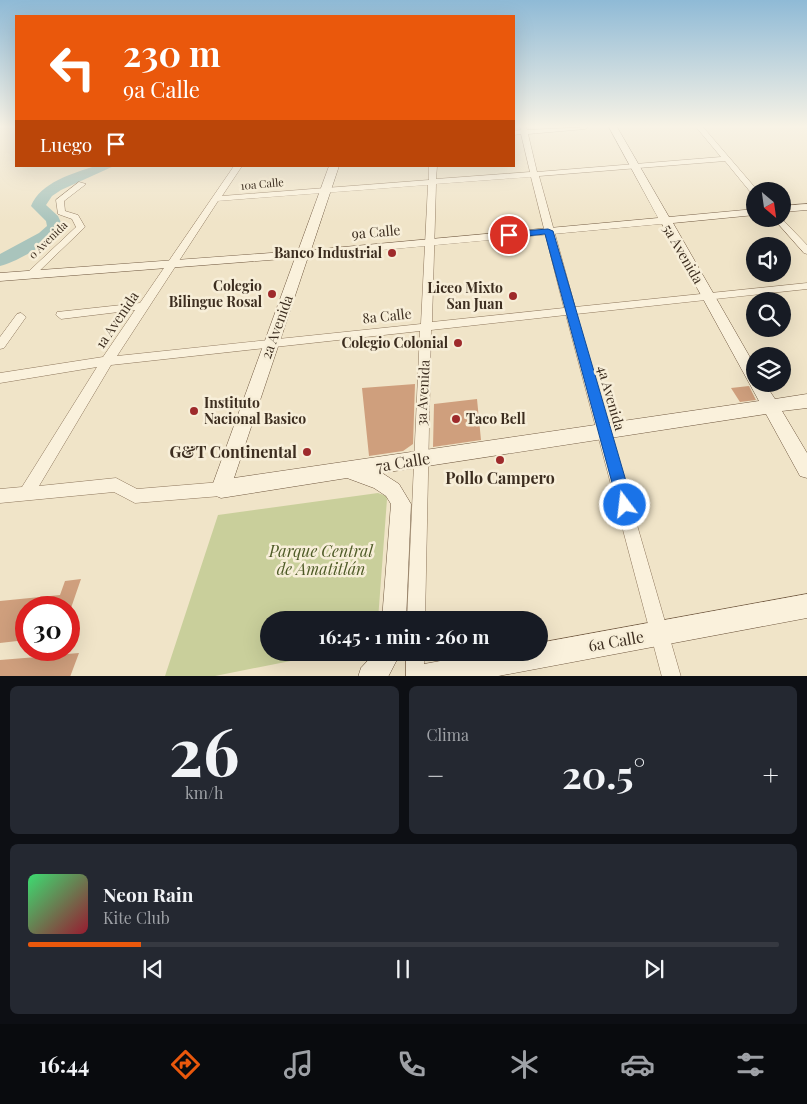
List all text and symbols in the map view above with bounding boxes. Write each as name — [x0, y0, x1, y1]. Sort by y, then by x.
text: 230 m — [123, 29, 221, 76]
icon: left — [40, 35, 105, 100]
text: 9a Calle — [123, 74, 200, 104]
icon: arrive — [102, 130, 130, 158]
text: Luego — [40, 131, 92, 157]
street label: 10a Calle — [240, 174, 285, 193]
north arrow — [746, 182, 791, 228]
map controls — [746, 182, 791, 392]
pin — [488, 214, 530, 256]
street label: 0 Avenida — [25, 217, 71, 262]
street label: 9a Calle — [351, 220, 401, 243]
street label: 5a Avenida — [659, 220, 708, 287]
icon: arrive — [495, 221, 523, 249]
button: sound — [746, 237, 791, 282]
place label: Banco Industrial — [274, 243, 383, 262]
marker: Banco Industrial — [386, 247, 398, 259]
place label: Colegio Bilingue Rosal — [169, 276, 263, 311]
place label: Liceo Mixto San Juan — [427, 278, 503, 313]
street label: 1a Avenida — [90, 287, 143, 352]
marker: Colegio Bilingue Rosal — [266, 288, 278, 300]
marker: Liceo Mixto San Juan — [507, 290, 519, 302]
street label: 2a Avenida — [256, 292, 297, 361]
button: search — [746, 292, 791, 337]
street label: 8a Calle — [362, 303, 412, 328]
place label: Colegio Colonial — [341, 333, 449, 352]
marker: Colegio Colonial — [452, 337, 464, 349]
button: layers — [746, 347, 791, 392]
street label: 3a Avenida — [411, 359, 434, 427]
street label: 4a Avenida — [593, 363, 630, 433]
place label: Instituto Nacional Basico — [204, 393, 306, 428]
marker: Instituto Nacional Basico — [188, 405, 200, 417]
place label: Taco Bell — [466, 409, 526, 428]
marker: Taco Bell — [450, 413, 462, 425]
place label: G&T Continental — [170, 441, 297, 462]
marker: G&T Continental — [301, 446, 313, 458]
street label: 7a Calle — [374, 447, 431, 476]
marker: Pollo Campero — [494, 454, 506, 466]
place label: Pollo Campero — [445, 467, 555, 488]
position arrow — [598, 478, 650, 530]
park label: Parque Central de Amatitlán — [268, 540, 373, 579]
speed limit sign: 30 — [15, 596, 80, 661]
text: 16:45 · 1 min · 260 m — [318, 623, 490, 649]
street label: 6a Calle — [586, 625, 645, 656]
text: 26 — [169, 706, 239, 792]
text: Clima — [427, 724, 469, 745]
text: 20.5° — [562, 748, 645, 799]
text: − — [427, 756, 445, 793]
text: + — [763, 756, 779, 793]
text: km/h — [185, 782, 223, 803]
text: Neon Rain — [103, 881, 193, 907]
text: Kite Club — [103, 907, 170, 928]
icon: previous — [139, 955, 167, 983]
icon: pause — [389, 955, 417, 983]
icon: next — [640, 955, 668, 983]
icon: directions — [168, 1047, 203, 1082]
icon: music — [281, 1047, 316, 1082]
icon: phone — [394, 1047, 429, 1082]
icon: climate — [507, 1047, 542, 1082]
icon: car — [620, 1047, 655, 1082]
icon: filters — [733, 1047, 768, 1082]
text: 16:44 — [39, 1049, 89, 1079]

